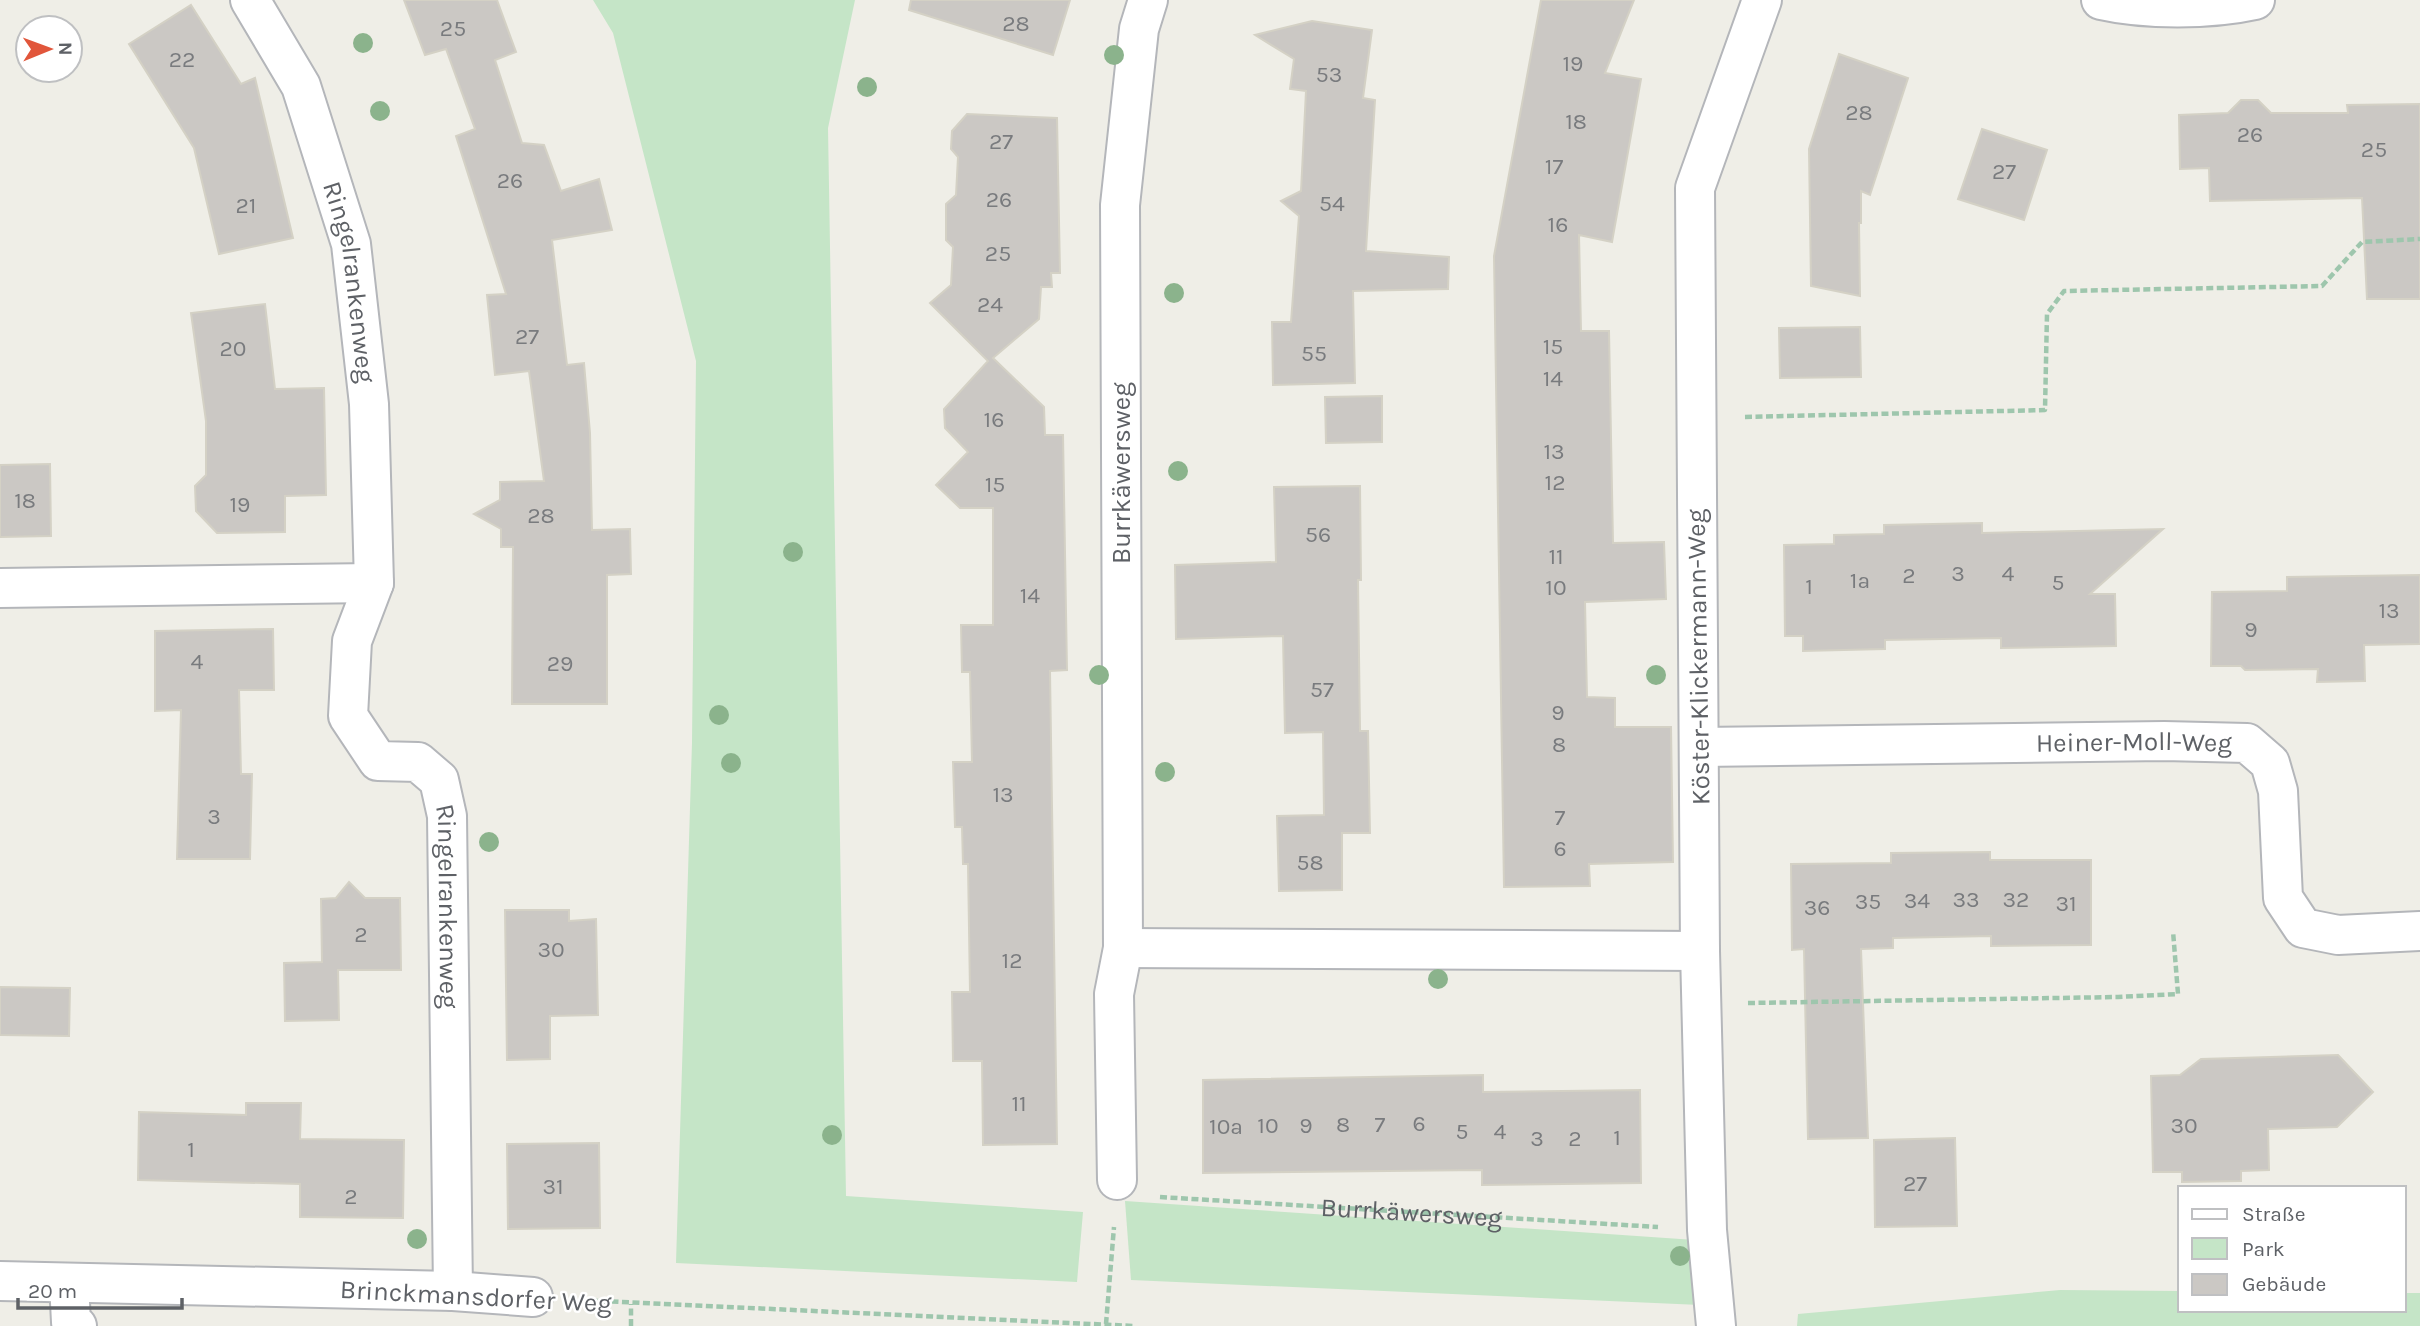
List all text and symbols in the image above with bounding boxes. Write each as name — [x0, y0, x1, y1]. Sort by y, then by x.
house number: 28 — [1002, 10, 1030, 37]
north arrow — [14, 14, 84, 84]
house number: 25 — [440, 15, 466, 42]
text: N — [54, 42, 76, 56]
house number: 22 — [169, 46, 195, 73]
house number: 19 — [1563, 50, 1583, 77]
house number: 53 — [1316, 61, 1342, 88]
house number: 28 — [1845, 99, 1873, 126]
house number: 18 — [1565, 108, 1587, 135]
house number: 26 — [2237, 121, 2263, 148]
house number: 27 — [989, 128, 1013, 155]
house number: 25 — [2361, 136, 2387, 163]
house number: 17 — [1545, 153, 1563, 180]
house number: 27 — [1992, 158, 2016, 185]
house number: 26 — [497, 167, 523, 194]
street label: Ringelrankenweg — [316, 177, 382, 385]
house number: 26 — [986, 186, 1012, 213]
house number: 54 — [1319, 190, 1345, 217]
house number: 21 — [236, 192, 256, 219]
house number: 16 — [1548, 211, 1568, 238]
house number: 25 — [985, 240, 1011, 267]
house number: 24 — [977, 291, 1003, 318]
house number: 27 — [515, 323, 539, 350]
house number: 15 — [1543, 333, 1563, 360]
house number: 20 — [220, 335, 246, 362]
house number: 55 — [1301, 340, 1327, 367]
house number: 14 — [1543, 365, 1563, 392]
street label: Burrkäwersweg — [1106, 382, 1137, 564]
house number: 16 — [984, 406, 1004, 433]
house number: 13 — [1543, 438, 1565, 465]
house number: 12 — [1545, 469, 1565, 496]
house number: 15 — [985, 471, 1005, 498]
house number: 18 — [14, 487, 36, 514]
house number: 19 — [230, 491, 250, 518]
house number: 28 — [527, 502, 555, 529]
street label: Köster-Klickermann-Weg — [1680, 508, 1717, 805]
house number: 56 — [1305, 521, 1331, 548]
house number: 11 — [1548, 543, 1564, 570]
house number: 3 — [1951, 560, 1965, 587]
house number: 4 — [2002, 560, 2015, 587]
house number: 2 — [1902, 562, 1916, 589]
house number: 1a — [1850, 567, 1870, 594]
house number: 5 — [2052, 569, 2064, 596]
house number: 1 — [1805, 573, 1813, 600]
house number: 10 — [1545, 574, 1567, 601]
house number: 14 — [1020, 582, 1040, 609]
house number: 13 — [2378, 597, 2400, 624]
house number: 9 — [2244, 616, 2258, 643]
house number: 4 — [191, 648, 204, 675]
house number: 29 — [547, 650, 573, 677]
house number: 57 — [1310, 676, 1334, 703]
house number: 9 — [1551, 699, 1565, 726]
street label: Heiner-Moll-Weg — [2036, 726, 2233, 759]
house number: 8 — [1552, 731, 1566, 758]
house number: 13 — [992, 781, 1014, 808]
street label: Ringelrankenweg — [429, 801, 464, 1009]
house number: 3 — [207, 803, 221, 830]
house number: 7 — [1555, 804, 1566, 831]
house number: 6 — [1553, 835, 1567, 862]
house number: 58 — [1296, 849, 1324, 876]
house number: 33 — [1952, 886, 1980, 913]
house number: 32 — [2003, 886, 2029, 913]
house number: 34 — [1904, 887, 1930, 914]
house number: 35 — [1855, 888, 1881, 915]
house number: 31 — [2055, 890, 2077, 917]
house number: 36 — [1804, 894, 1830, 921]
house number: 2 — [354, 921, 368, 948]
house number: 30 — [537, 936, 565, 963]
house number: 12 — [1002, 947, 1022, 974]
house number: 11 — [1011, 1090, 1027, 1117]
house number: 6 — [1412, 1110, 1426, 1137]
house number: 8 — [1336, 1111, 1350, 1138]
house number: 7 — [1375, 1111, 1386, 1138]
house number: 10 — [1257, 1112, 1279, 1139]
house number: 9 — [1299, 1112, 1313, 1139]
house number: 30 — [2170, 1112, 2198, 1139]
house number: 10a — [1209, 1113, 1243, 1140]
house number: 5 — [1456, 1118, 1468, 1145]
house number: 4 — [1494, 1118, 1507, 1145]
house number: 1 — [1613, 1124, 1621, 1151]
house number: 3 — [1530, 1125, 1544, 1152]
house number: 2 — [1568, 1125, 1582, 1152]
house number: 1 — [187, 1136, 195, 1163]
house number: 27 — [1903, 1170, 1927, 1197]
house number: 31 — [542, 1173, 564, 1200]
house number: 2 — [344, 1183, 358, 1210]
legend — [2178, 1186, 2406, 1312]
street label: Burrkäwersweg — [1320, 1192, 1504, 1234]
text: Straße — [2242, 1202, 2305, 1226]
text: Park — [2242, 1237, 2285, 1261]
scale bar — [18, 1266, 182, 1310]
text: Gebäude — [2242, 1272, 2326, 1296]
street label: Brinckmansdorfer Weg — [339, 1274, 613, 1319]
text: 20 m — [28, 1279, 77, 1303]

